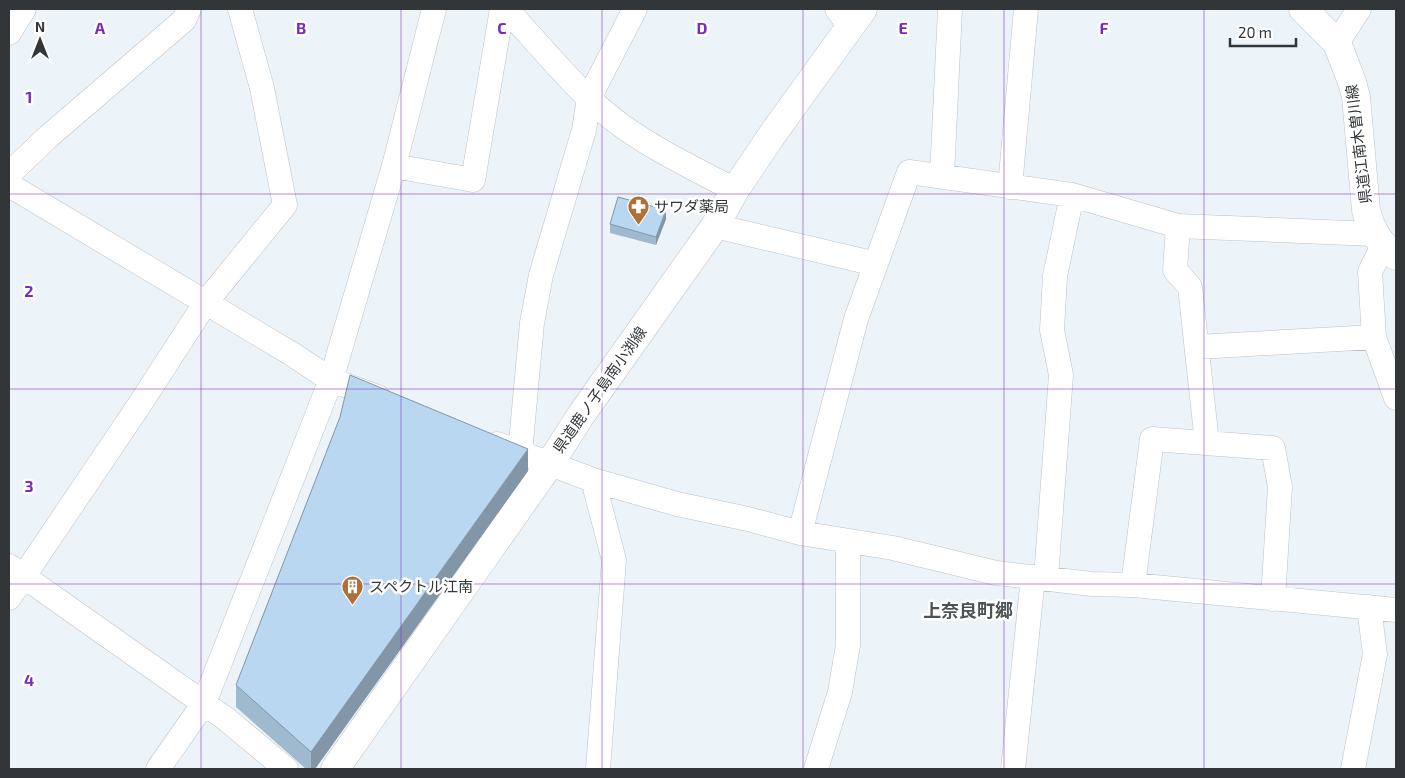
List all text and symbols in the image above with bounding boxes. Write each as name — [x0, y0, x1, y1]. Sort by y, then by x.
north arrow — [15, 15, 65, 65]
scale bar — [1230, 15, 1296, 47]
text: N — [35, 18, 45, 35]
text: A — [95, 18, 106, 37]
text: B — [296, 18, 306, 37]
text: C — [497, 18, 507, 37]
text: D — [697, 18, 708, 37]
text: E — [898, 18, 908, 37]
text: F — [1100, 18, 1109, 37]
text: 20 m — [1238, 23, 1272, 41]
street label: 県道江南木曽川線 — [1342, 83, 1374, 205]
text: 1 — [26, 87, 32, 106]
pharmacy icon: サワダ薬局 — [626, 195, 650, 226]
place label: サワダ薬局 — [654, 197, 729, 215]
text: 2 — [24, 281, 34, 300]
street label: 県道鹿ノ子島南小渕線 — [549, 323, 650, 456]
text: 3 — [24, 476, 34, 495]
building icon: スペクトル江南 — [341, 575, 365, 606]
place label: スペクトル江南 — [369, 577, 473, 595]
district label: 上奈良町郷 — [923, 599, 1013, 621]
text: 4 — [24, 670, 34, 689]

